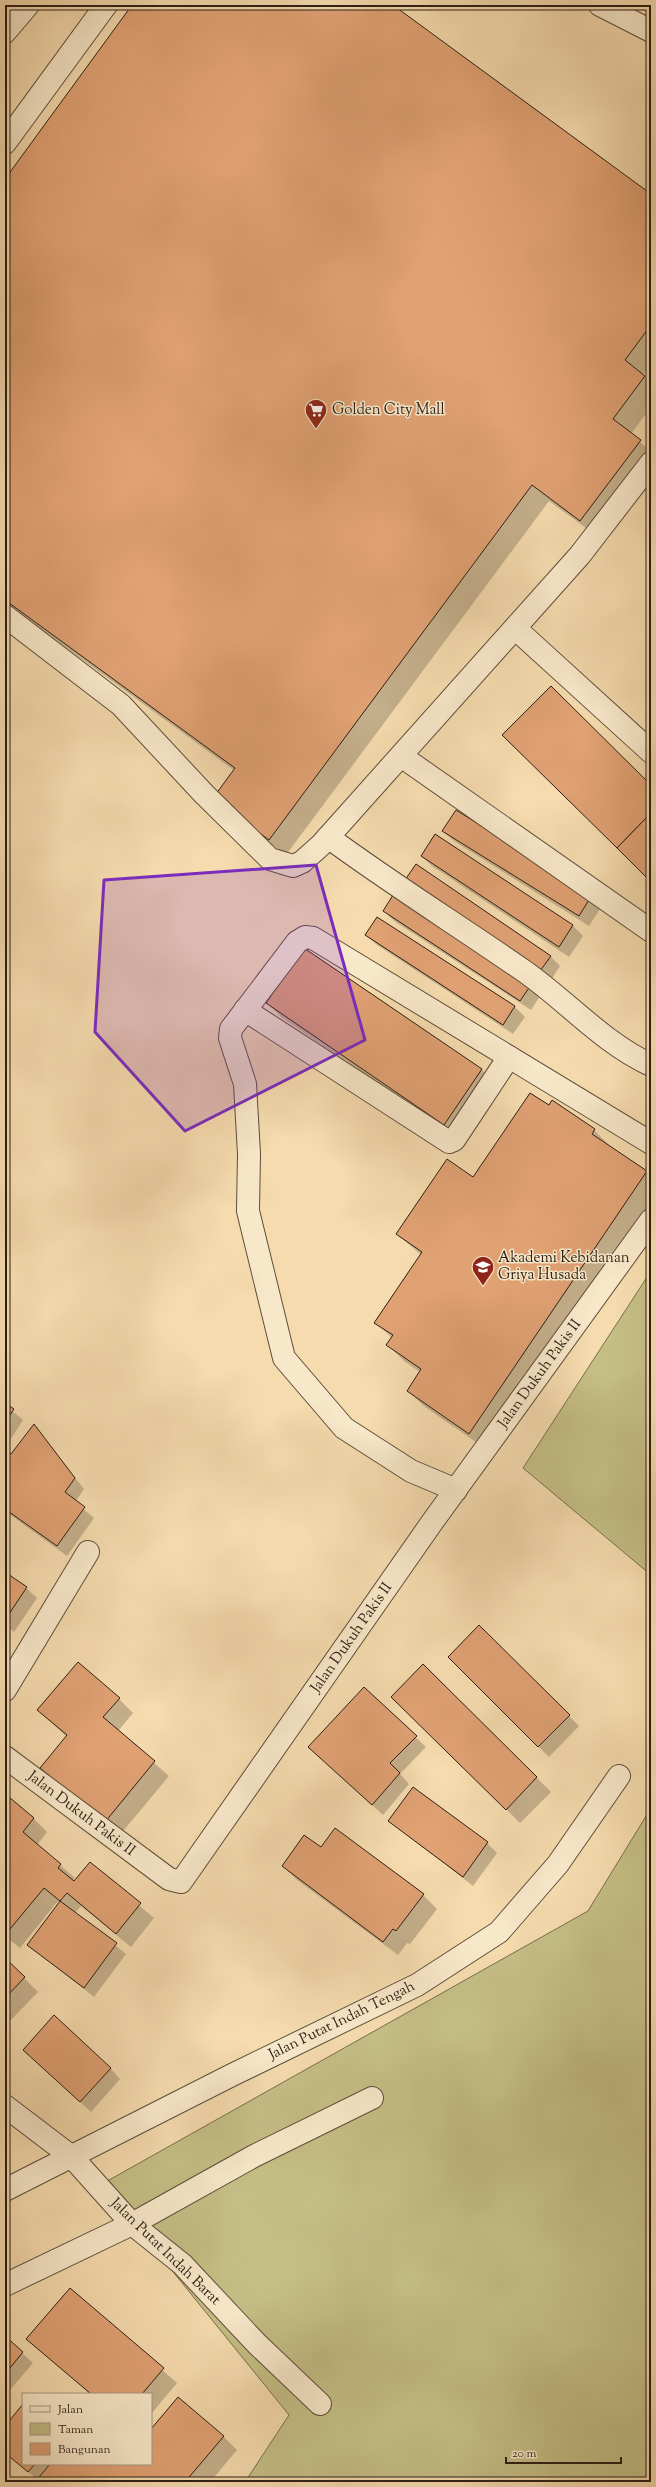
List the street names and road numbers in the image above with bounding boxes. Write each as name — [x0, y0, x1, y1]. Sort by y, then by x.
street label: Jalan Dukuh Pakis II — [493, 1315, 587, 1434]
street label: Jalan Dukuh Pakis II — [306, 1579, 398, 1698]
street label: Jalan Dukuh Pakis II — [22, 1766, 139, 1862]
street label: Jalan Putat Indah Tengah — [264, 1976, 419, 2066]
street label: Jalan Putat Indah Barat — [104, 2193, 225, 2310]

